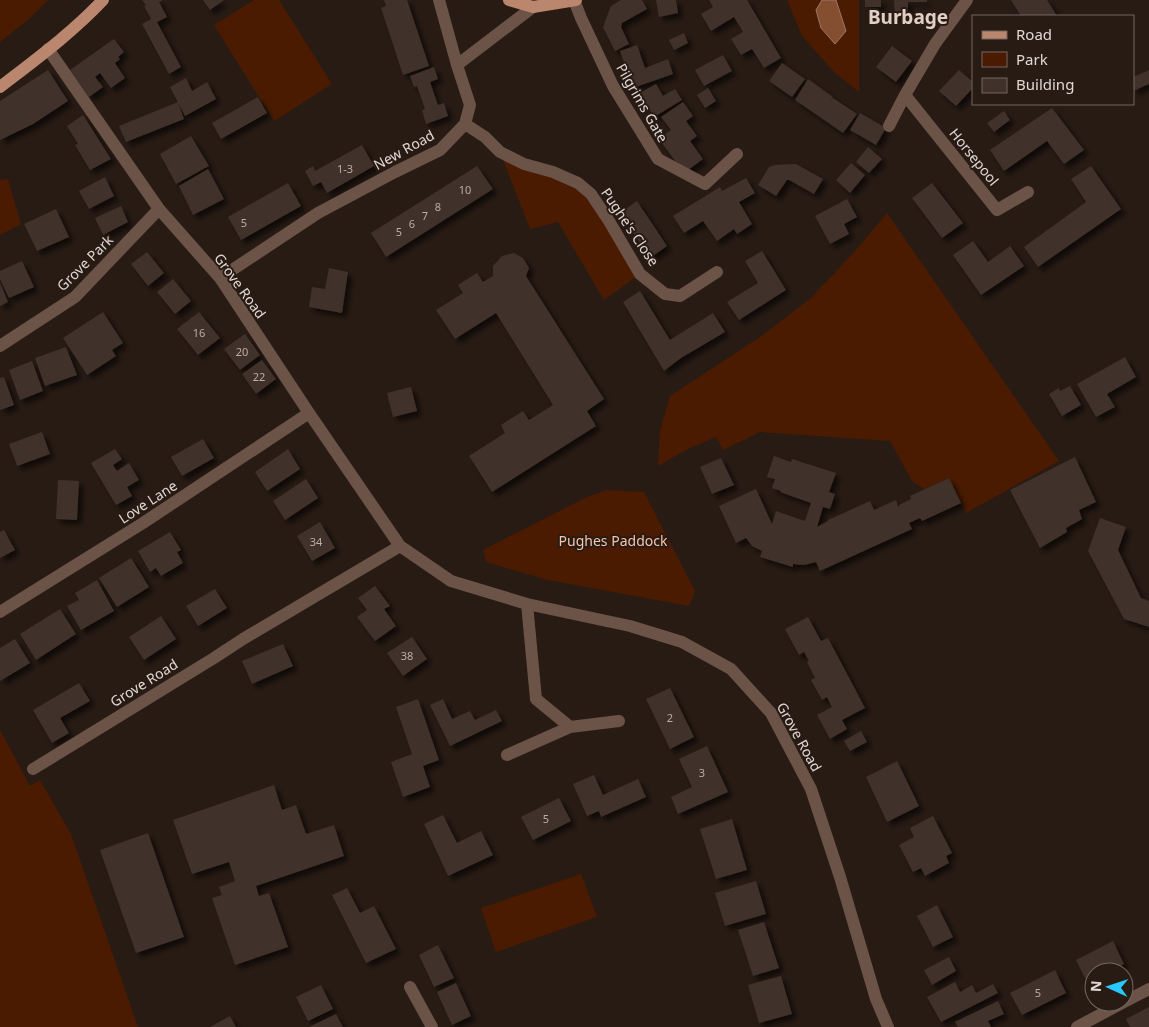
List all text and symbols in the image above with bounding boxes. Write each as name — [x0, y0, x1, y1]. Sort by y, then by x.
district label: Burbage — [868, 4, 948, 30]
legend — [972, 15, 1134, 105]
text: Road — [1016, 24, 1052, 44]
text: Park — [1016, 49, 1048, 69]
street label: Pilgrims Gate — [612, 60, 673, 146]
text: Building — [1016, 74, 1074, 94]
street label: Horsepool — [945, 124, 1003, 189]
street label: New Road — [370, 125, 437, 174]
house number: 1-3 — [337, 161, 353, 176]
house number: 10 — [459, 182, 471, 197]
street label: Pughe's Close — [597, 184, 664, 270]
house number: 8 — [435, 199, 441, 214]
house number: 7 — [422, 208, 428, 223]
house number: 5 — [241, 215, 247, 230]
house number: 6 — [409, 216, 415, 231]
house number: 5 — [396, 224, 402, 239]
street label: Grove Park — [52, 230, 117, 295]
street label: Grove Road — [210, 249, 270, 322]
house number: 16 — [193, 325, 205, 340]
house number: 20 — [236, 344, 248, 359]
house number: 22 — [253, 369, 265, 384]
street label: Love Lane — [115, 476, 181, 527]
park label: Pughes Paddock — [559, 531, 668, 550]
house number: 34 — [310, 534, 323, 549]
house number: 38 — [401, 648, 413, 663]
street label: Grove Road — [106, 654, 181, 711]
street label: Grove Road — [773, 699, 826, 775]
house number: 2 — [667, 710, 673, 725]
house number: 3 — [699, 765, 705, 780]
house number: 5 — [543, 811, 549, 826]
north arrow — [1084, 962, 1134, 1012]
text: N — [1086, 980, 1105, 992]
house number: 5 — [1035, 985, 1041, 1000]

